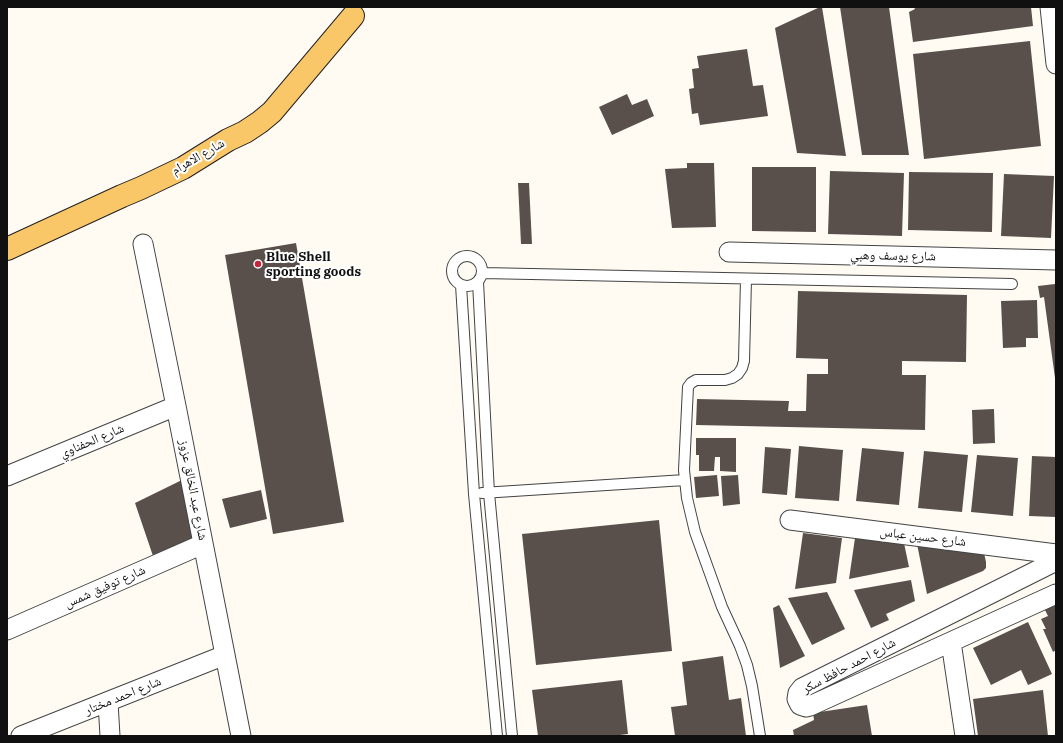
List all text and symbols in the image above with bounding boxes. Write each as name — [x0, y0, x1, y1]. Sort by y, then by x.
street label: شارع الاهرام — [169, 136, 227, 178]
street label: شارع يوسف وهبي — [850, 247, 936, 265]
place label: Blue Shell sporting goods — [266, 249, 361, 280]
marker: Blue Shell sporting goods — [253, 259, 263, 269]
street label: شارع الحفناوي — [57, 420, 127, 462]
street label: شارع عبد الخالق عزوز — [176, 438, 210, 542]
street label: شارع حسين عباس — [879, 524, 967, 550]
street label: شارع توفيق شمس — [62, 562, 148, 612]
street label: شارع احمد حافظ سكر — [800, 635, 898, 697]
street label: شارع احمد مختار — [82, 674, 164, 718]

